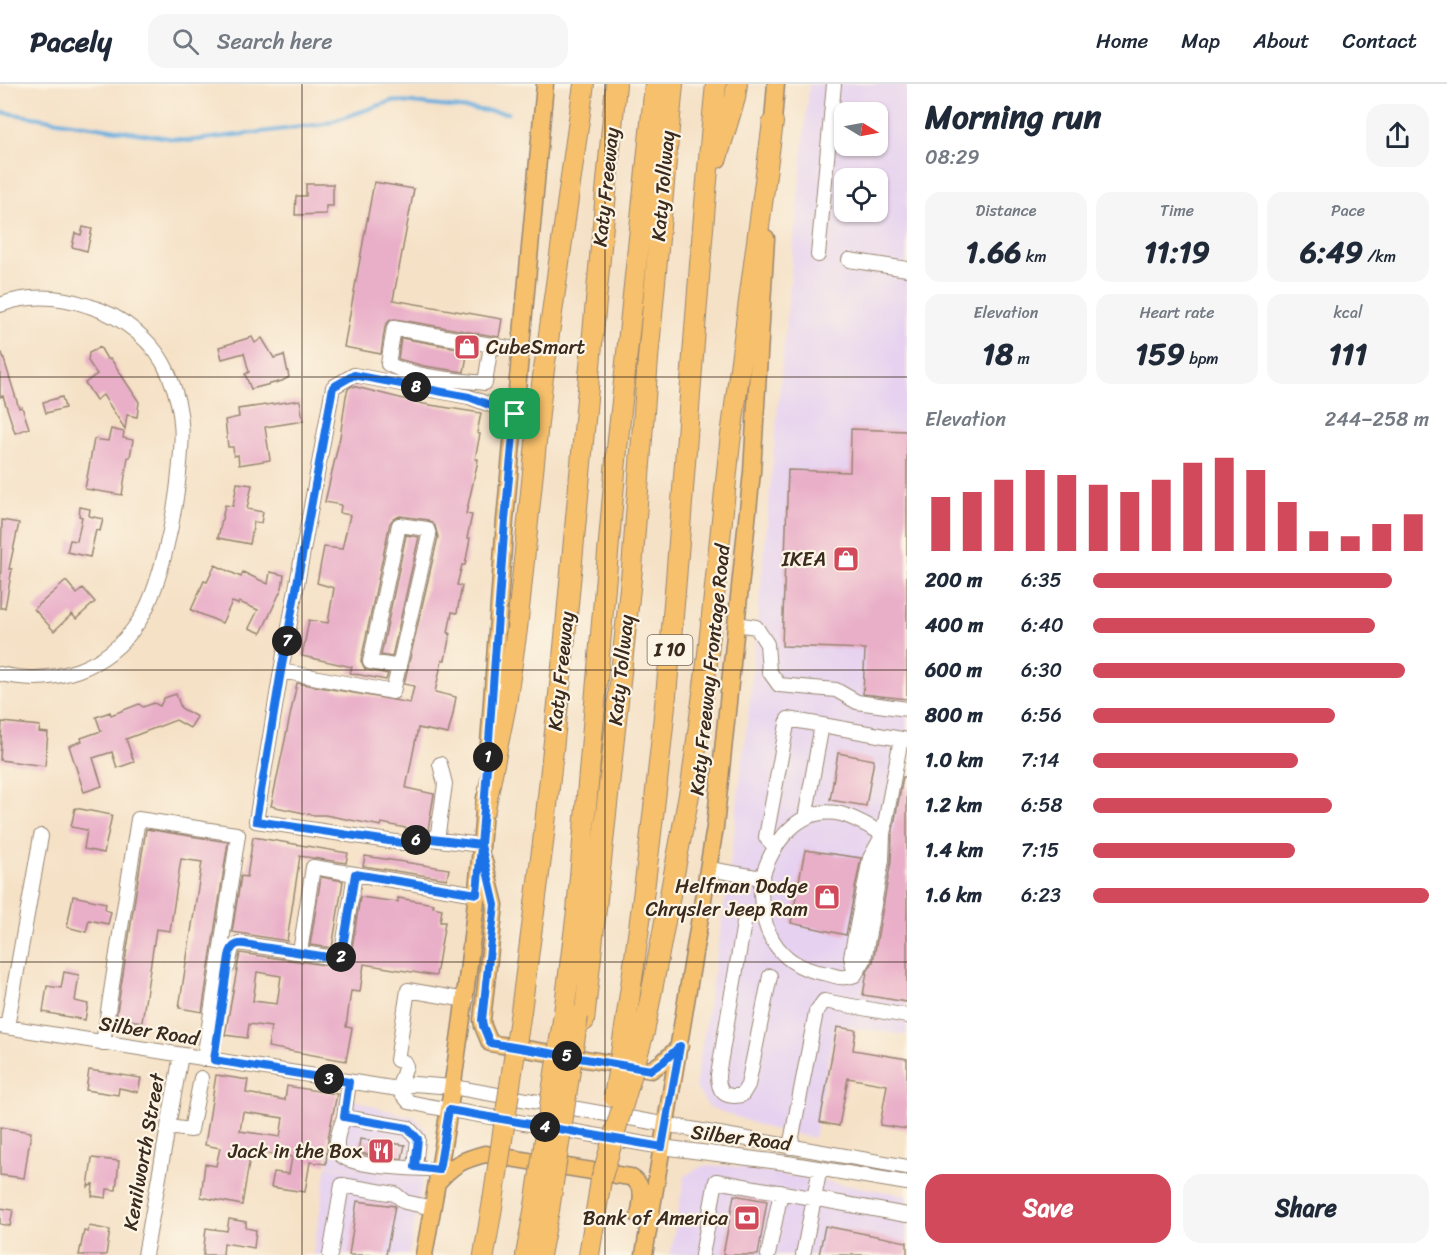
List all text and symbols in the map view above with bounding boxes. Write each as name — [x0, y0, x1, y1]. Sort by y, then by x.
search box — [148, 14, 568, 68]
text: Pacely — [30, 17, 112, 66]
text: Search here — [217, 22, 333, 61]
text: Home — [1096, 22, 1148, 60]
text: Map — [1181, 22, 1220, 60]
text: About — [1253, 22, 1310, 60]
text: Contact — [1343, 22, 1417, 60]
icon: search — [169, 25, 202, 58]
text: Morning run — [925, 88, 1101, 146]
north arrow — [834, 102, 888, 156]
map controls — [834, 102, 888, 222]
button: share — [1366, 104, 1429, 167]
street label: Katy Freeway — [582, 125, 630, 248]
street label: Katy Tollway — [641, 128, 685, 243]
text: 08:29 — [925, 140, 980, 175]
button: locate — [834, 168, 888, 222]
text: Distance — [976, 196, 1036, 225]
text: Time — [1160, 196, 1194, 225]
text: Pace — [1331, 196, 1365, 225]
text: 1.66 — [966, 225, 1022, 279]
text: 11:19 — [1144, 225, 1210, 279]
text: 6:49 — [1300, 225, 1363, 279]
text: km — [1022, 242, 1046, 271]
text: /km — [1363, 242, 1396, 271]
text: Elevation — [974, 298, 1038, 327]
text: Heart rate — [1139, 298, 1215, 327]
text: kcal — [1333, 298, 1363, 327]
text: 18 — [982, 327, 1013, 381]
text: 159 — [1135, 327, 1185, 381]
text: 111 — [1329, 327, 1367, 381]
place label: CubeSmart — [486, 330, 586, 365]
shop icon: CubeSmart — [452, 332, 482, 362]
text: m — [1013, 344, 1030, 373]
text: bpm — [1185, 344, 1219, 373]
pin: 8 — [401, 372, 431, 402]
text: 8 — [411, 372, 421, 401]
pin — [489, 388, 540, 439]
icon: arrive — [498, 397, 531, 430]
text: Elevation — [925, 402, 1006, 437]
text: 244–258 m — [1325, 402, 1429, 437]
street label: Katy Freeway Frontage Road — [679, 541, 741, 797]
place label: IKEA — [781, 542, 826, 577]
shop icon: IKEA — [831, 544, 861, 574]
text: 200 m — [925, 563, 982, 598]
text: 6:35 — [1021, 563, 1062, 598]
text: 400 m — [925, 608, 983, 643]
text: 6:40 — [1021, 608, 1064, 643]
street label: Katy Freeway — [537, 609, 585, 732]
street label: Katy Tollway — [598, 612, 644, 727]
pin: 7 — [272, 626, 302, 656]
text: 7 — [282, 626, 292, 655]
road number: I 10 — [648, 635, 692, 665]
text: 600 m — [925, 653, 982, 688]
text: 6:30 — [1021, 653, 1062, 688]
text: 800 m — [925, 698, 983, 733]
text: 6:56 — [1021, 698, 1062, 733]
pin: 1 — [473, 742, 503, 772]
text: 1 — [485, 742, 491, 771]
text: 1.0 km — [925, 743, 983, 778]
text: 7:14 — [1021, 743, 1060, 778]
text: 1.2 km — [925, 788, 982, 823]
text: 6:58 — [1021, 788, 1063, 823]
pin: 6 — [401, 825, 431, 855]
text: 6 — [411, 825, 421, 854]
text: 1.4 km — [925, 833, 983, 868]
text: 7:15 — [1021, 833, 1059, 868]
place label: Helfman Dodge Chrysler Jeep Ram — [645, 869, 808, 927]
text: 1.6 km — [925, 878, 982, 913]
text: 6:23 — [1021, 878, 1061, 913]
shop icon: Helfman Dodge Chrysler Jeep Ram — [812, 882, 842, 912]
pin: 2 — [326, 942, 356, 972]
text: 2 — [336, 942, 346, 971]
street label: Silber Road — [96, 1006, 203, 1056]
pin: 5 — [552, 1041, 582, 1071]
text: 5 — [562, 1041, 572, 1070]
pin: 3 — [314, 1064, 344, 1094]
text: 3 — [325, 1064, 333, 1093]
street label: Kenilworth Street — [113, 1070, 175, 1233]
pin: 4 — [530, 1112, 560, 1142]
text: 4 — [540, 1112, 550, 1141]
street label: Silber Road — [689, 1114, 795, 1162]
place label: Jack in the Box — [227, 1134, 363, 1169]
restaurant icon: Jack in the Box — [366, 1136, 396, 1166]
button: Save — [925, 1174, 1171, 1243]
button: Share — [1183, 1174, 1429, 1243]
place label: Bank of America — [583, 1201, 729, 1236]
bank icon: Bank of America — [732, 1203, 762, 1233]

